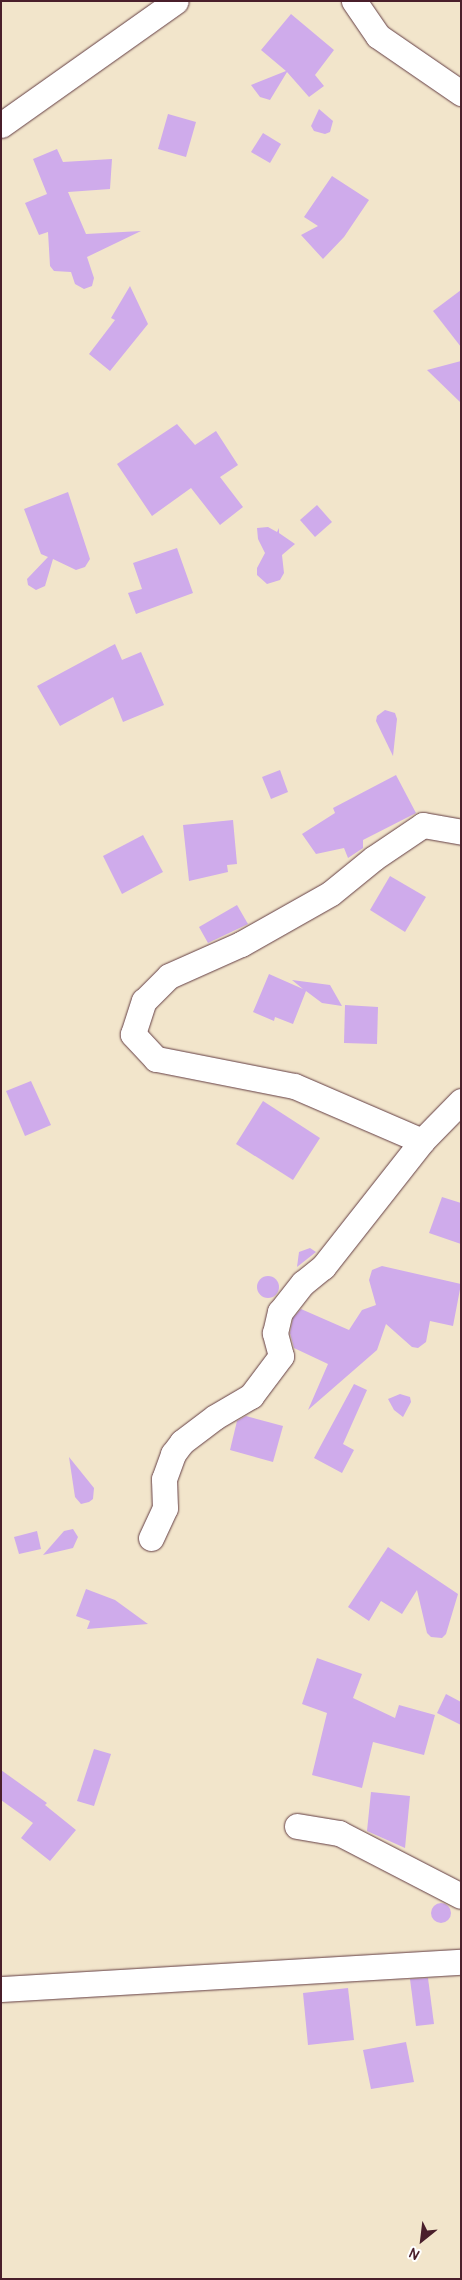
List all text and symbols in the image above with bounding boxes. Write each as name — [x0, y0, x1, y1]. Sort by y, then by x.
north arrow — [397, 2215, 447, 2265]
text: N — [406, 2244, 423, 2263]

